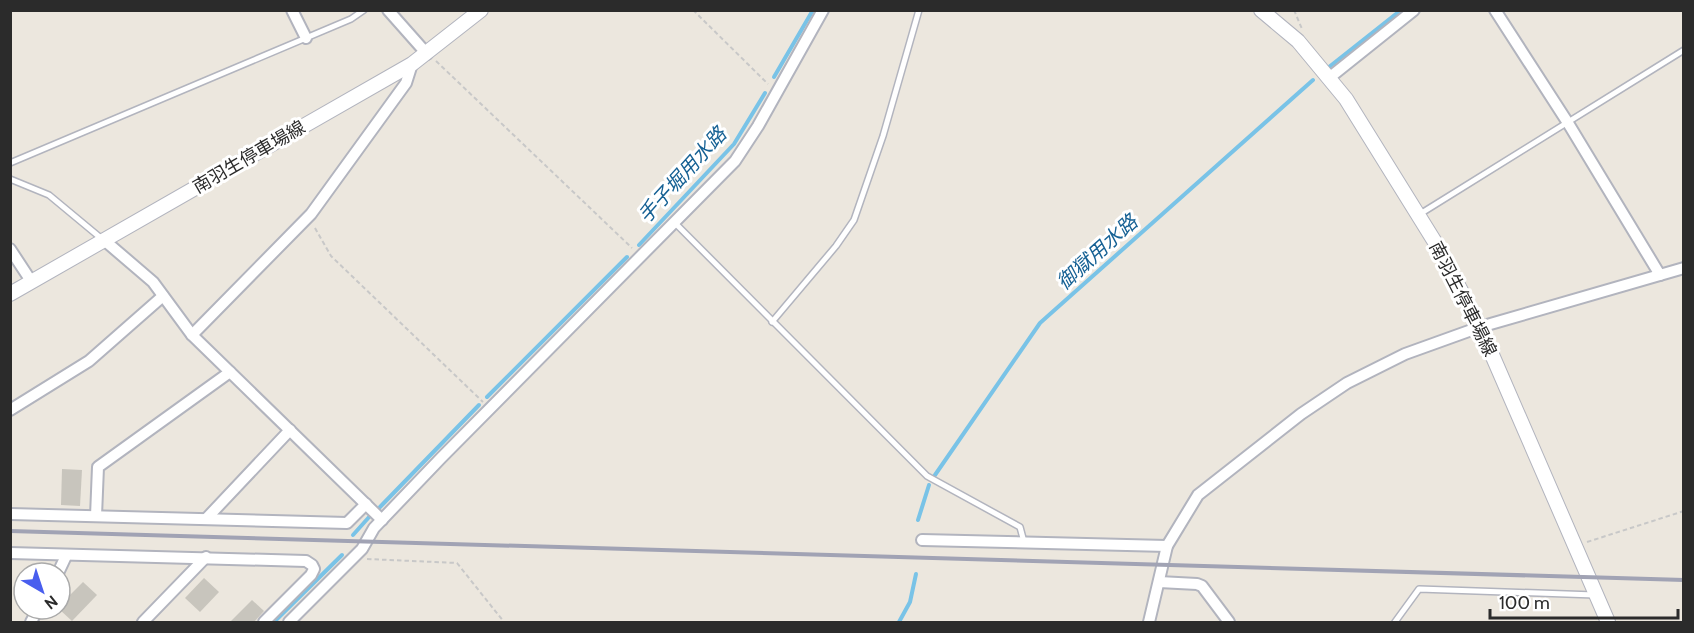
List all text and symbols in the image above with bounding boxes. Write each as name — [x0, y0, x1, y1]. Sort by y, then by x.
street label: 南羽生停車場線 — [189, 116, 309, 198]
water label: 手子堀用水路 — [633, 121, 732, 228]
water label: 御獄用水路 — [1052, 208, 1144, 294]
street label: 南羽生停車場線 — [1425, 238, 1501, 360]
north arrow — [12, 561, 72, 621]
scale bar — [1490, 582, 1678, 620]
text: N — [41, 591, 61, 613]
text: 100 m — [1499, 592, 1550, 614]

